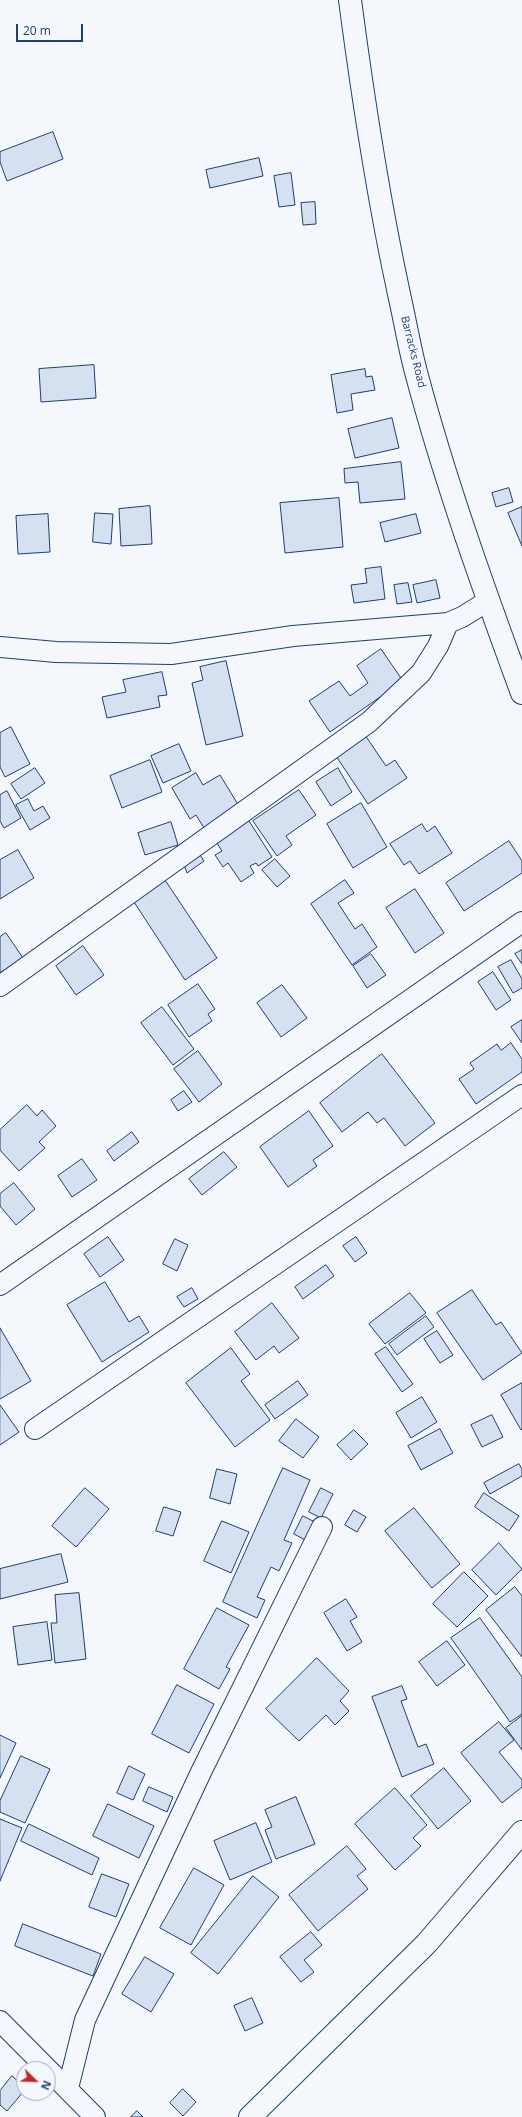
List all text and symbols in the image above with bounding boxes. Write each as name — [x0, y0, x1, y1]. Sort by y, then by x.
scale bar — [18, 16, 85, 42]
text: 20 m — [23, 22, 51, 39]
street label: Barracks Road — [398, 315, 428, 389]
north arrow — [16, 2061, 56, 2101]
text: N — [38, 2078, 55, 2093]

